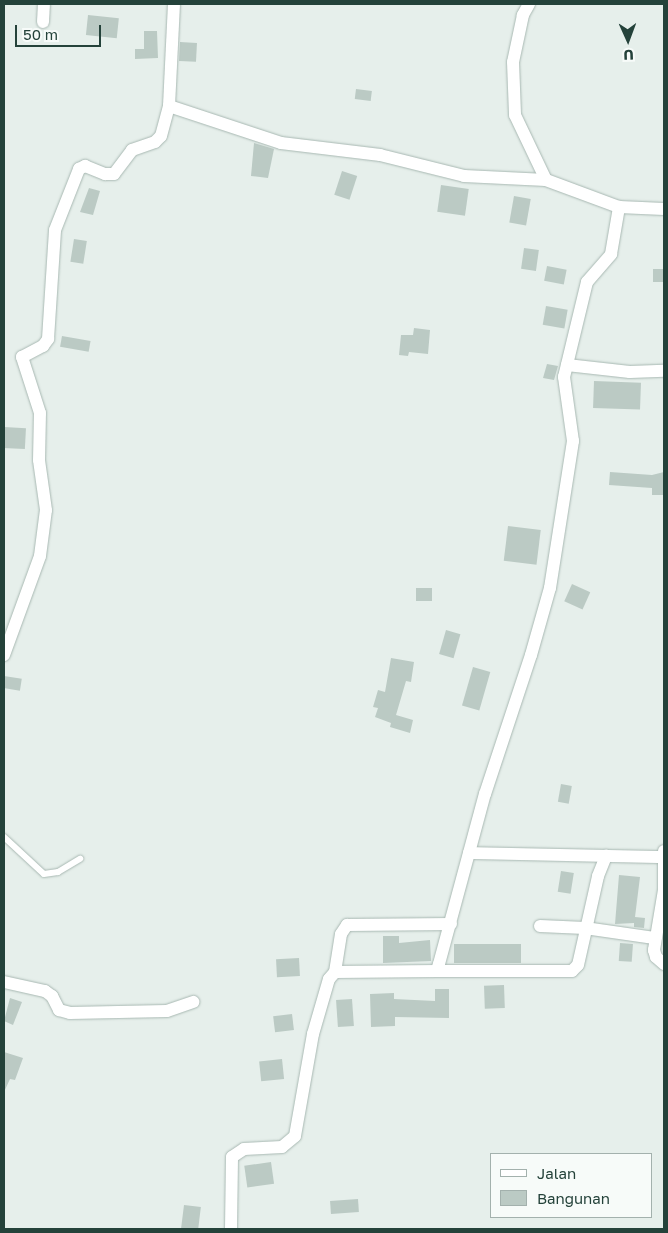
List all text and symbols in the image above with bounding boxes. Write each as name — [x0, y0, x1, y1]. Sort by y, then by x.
scale bar — [18, 15, 104, 47]
north arrow — [603, 15, 653, 65]
text: 50 m — [23, 25, 58, 43]
text: U — [623, 47, 634, 64]
legend — [490, 1153, 653, 1218]
text: Jalan — [537, 1164, 576, 1182]
text: Bangunan — [537, 1189, 610, 1207]

